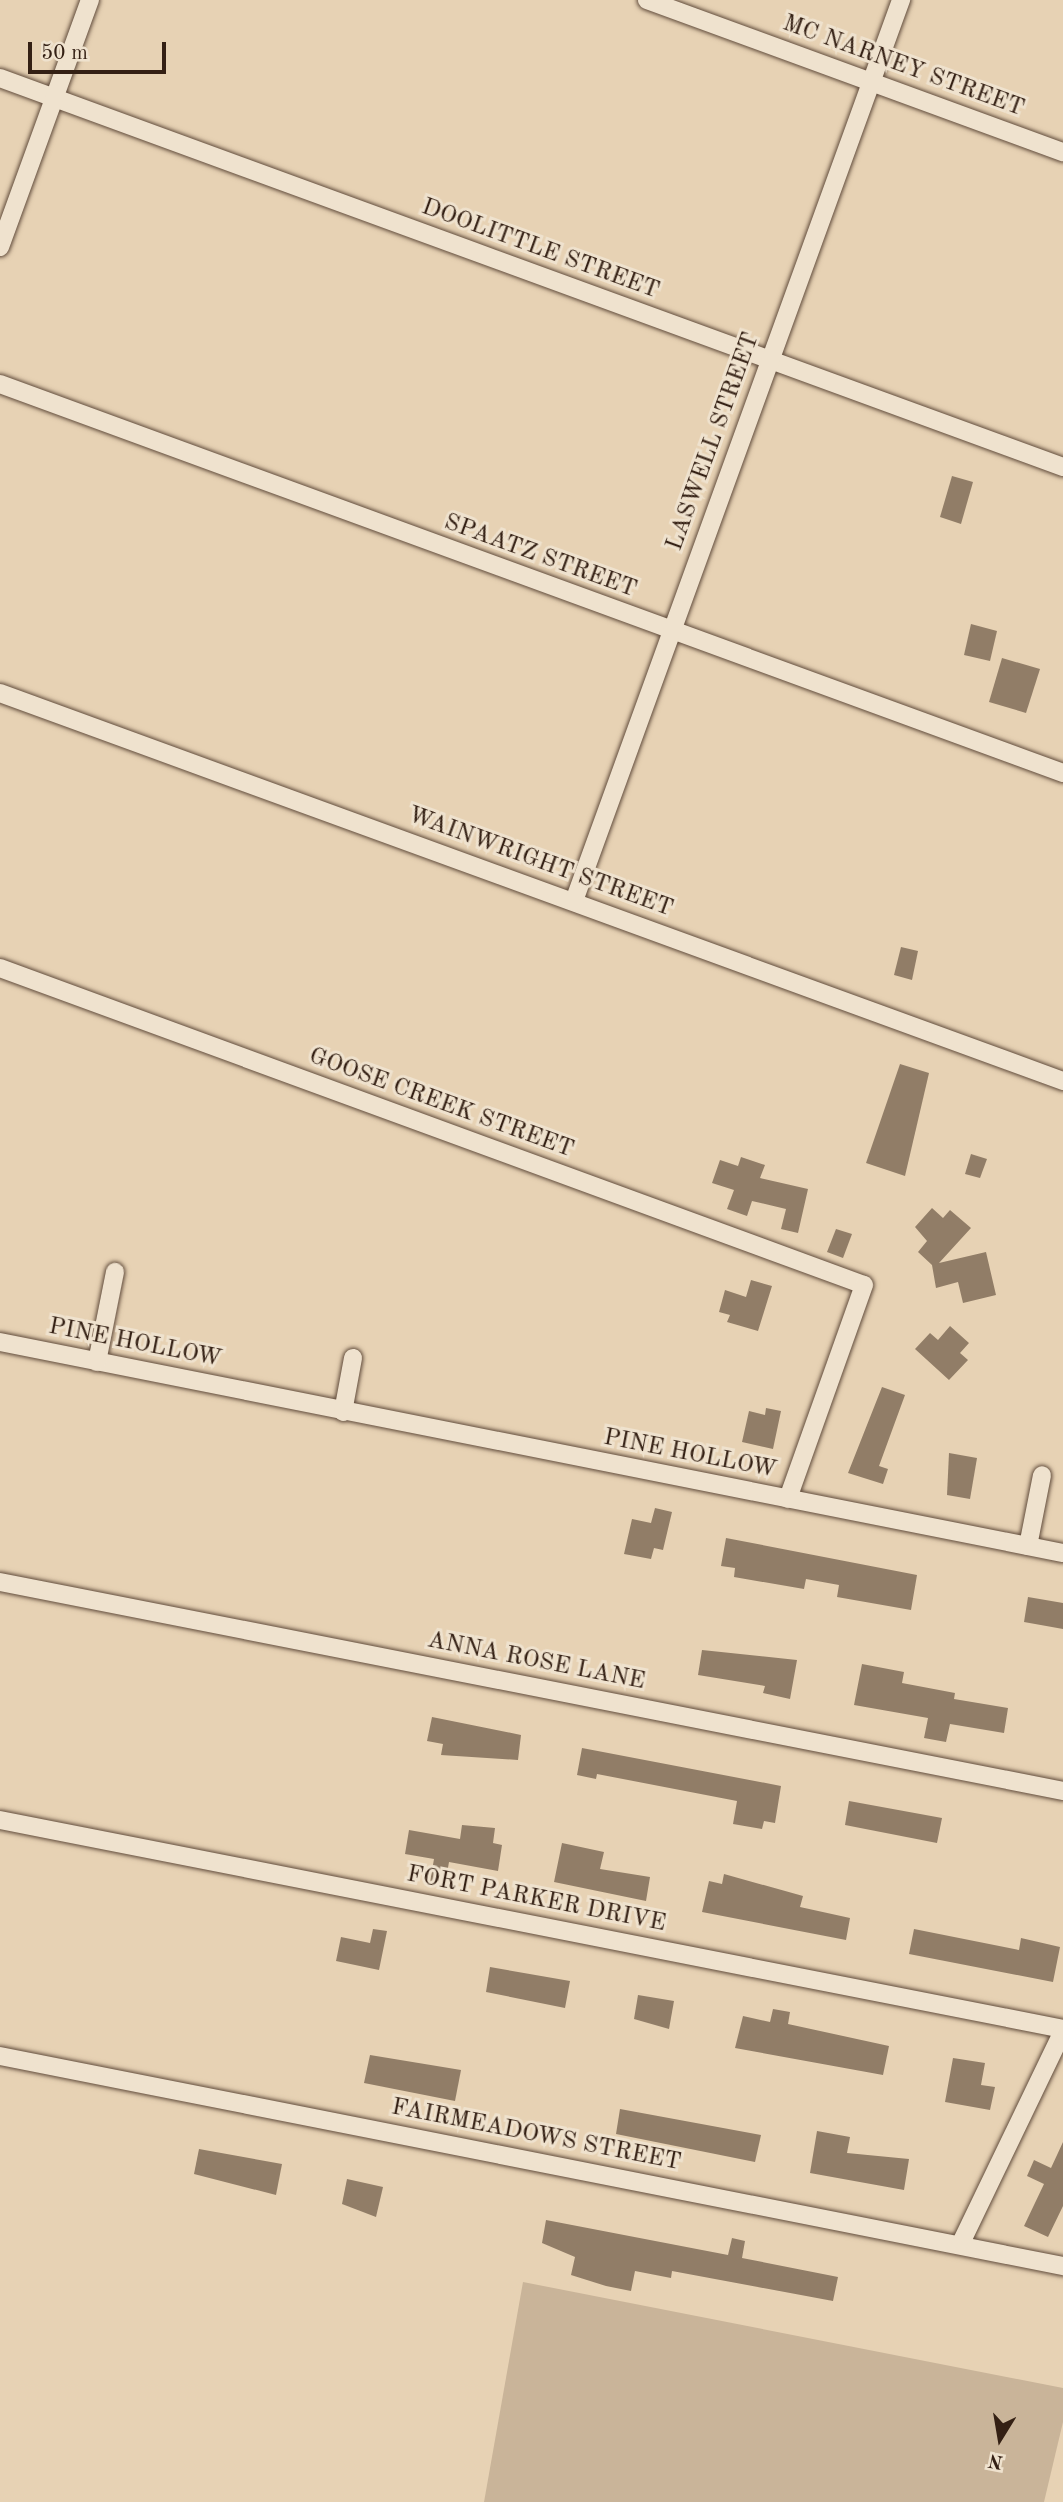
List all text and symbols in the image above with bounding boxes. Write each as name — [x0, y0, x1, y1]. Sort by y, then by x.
street label: MC NARNEY STREET — [778, 10, 1028, 124]
scale bar — [32, 28, 170, 72]
text: 50 m — [41, 43, 88, 64]
street label: DOOLITTLE STREET — [417, 194, 663, 306]
street label: LASWELL STREET — [661, 329, 767, 555]
street label: SPAATZ STREET — [440, 509, 640, 605]
street label: WAINWRIGHT STREET — [403, 802, 677, 924]
street label: GOOSE CREEK STREET — [305, 1043, 577, 1165]
street label: PINE HOLLOW — [46, 1313, 224, 1375]
street label: PINE HOLLOW — [601, 1424, 779, 1486]
street label: ANNA ROSE LANE — [425, 1627, 647, 1697]
street label: FORT PARKER DRIVE — [404, 1861, 668, 1939]
street label: FAIRMEADOWS STREET — [389, 2094, 683, 2178]
north arrow — [965, 2404, 1035, 2474]
text: N — [987, 2449, 1005, 2471]

